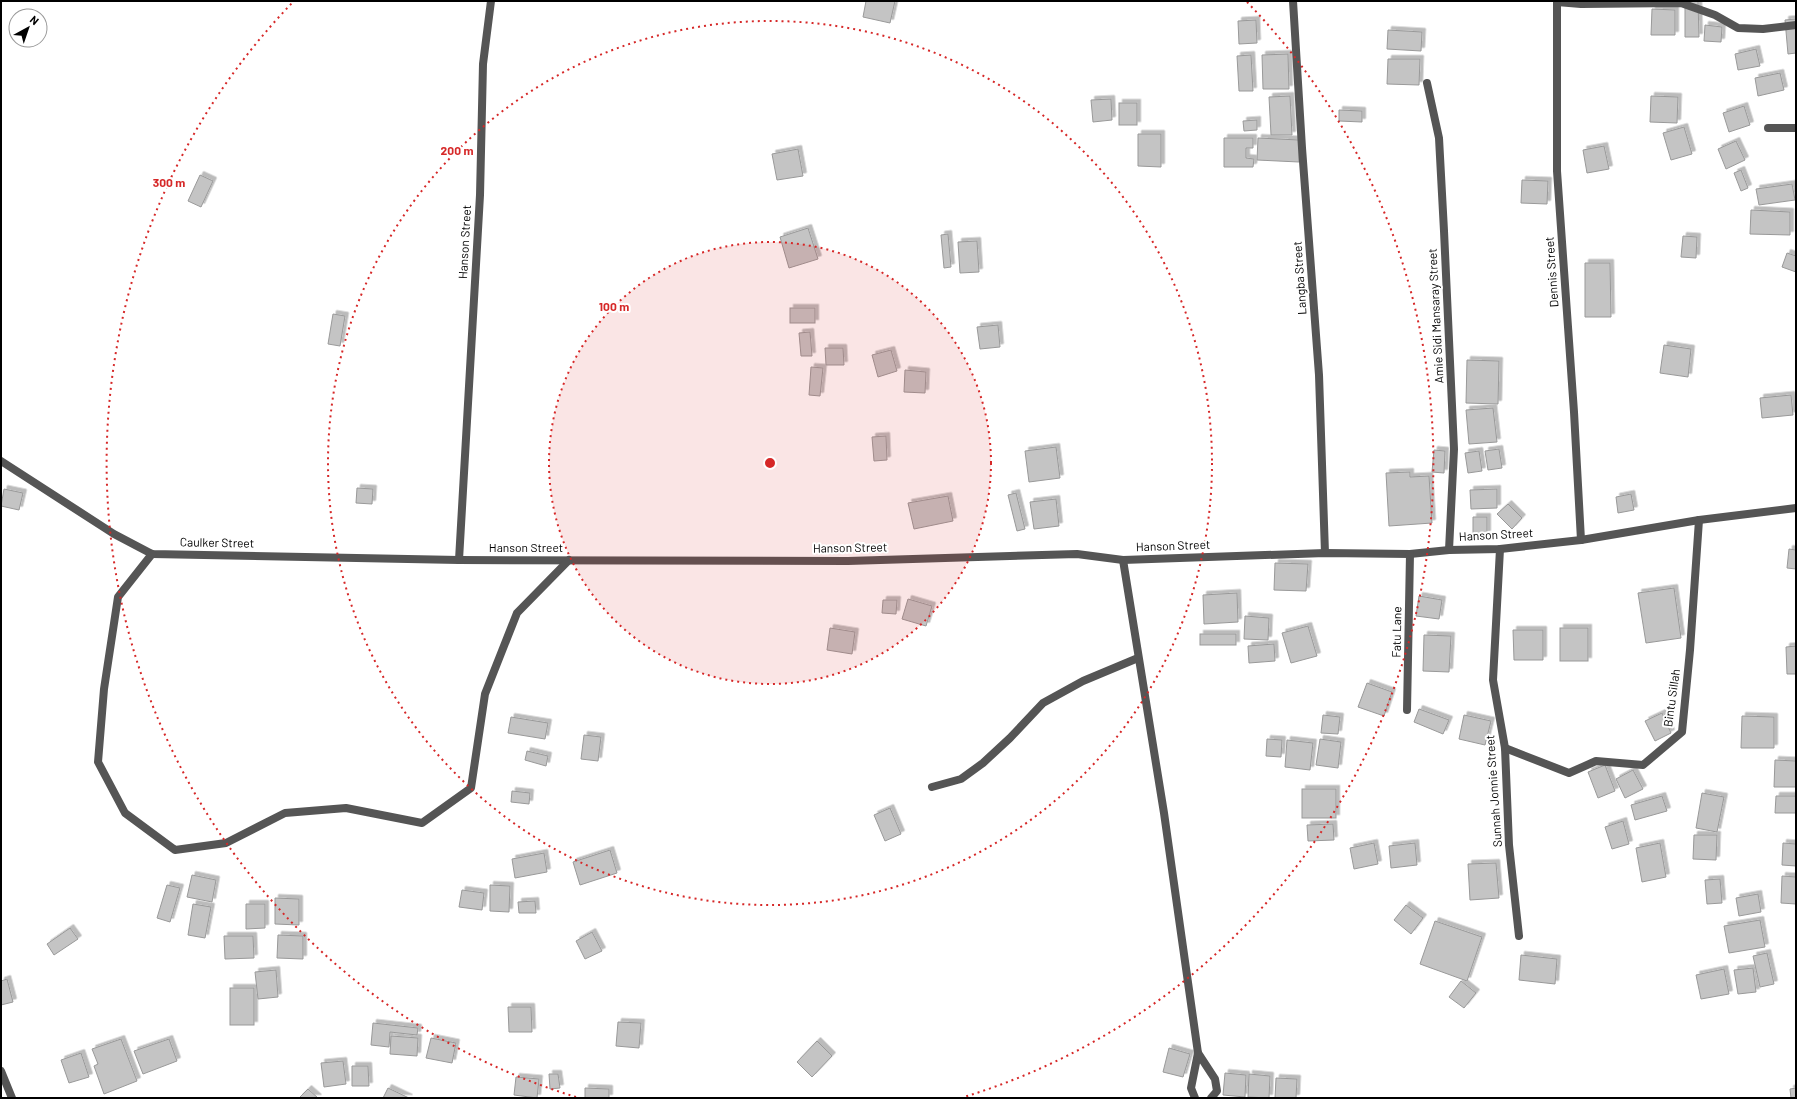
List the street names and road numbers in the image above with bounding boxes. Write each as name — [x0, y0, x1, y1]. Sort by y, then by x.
street label: Hanson Street — [455, 204, 473, 279]
street label: Dennis Street — [1542, 236, 1560, 308]
street label: Langba Street — [1289, 241, 1309, 315]
street label: Amie Sidi Mansaray Street — [1424, 248, 1446, 384]
street label: Hanson Street — [1458, 525, 1533, 543]
street label: Caulker Street — [180, 534, 254, 550]
street label: Hanson Street — [1136, 537, 1210, 553]
street label: Hanson Street — [813, 539, 887, 555]
street label: Hanson Street — [489, 540, 563, 554]
street label: Fatu Lane — [1389, 606, 1403, 658]
street label: Bintu Sillah — [1660, 668, 1682, 728]
street label: Sunnah Jonnie Street — [1482, 735, 1504, 848]

